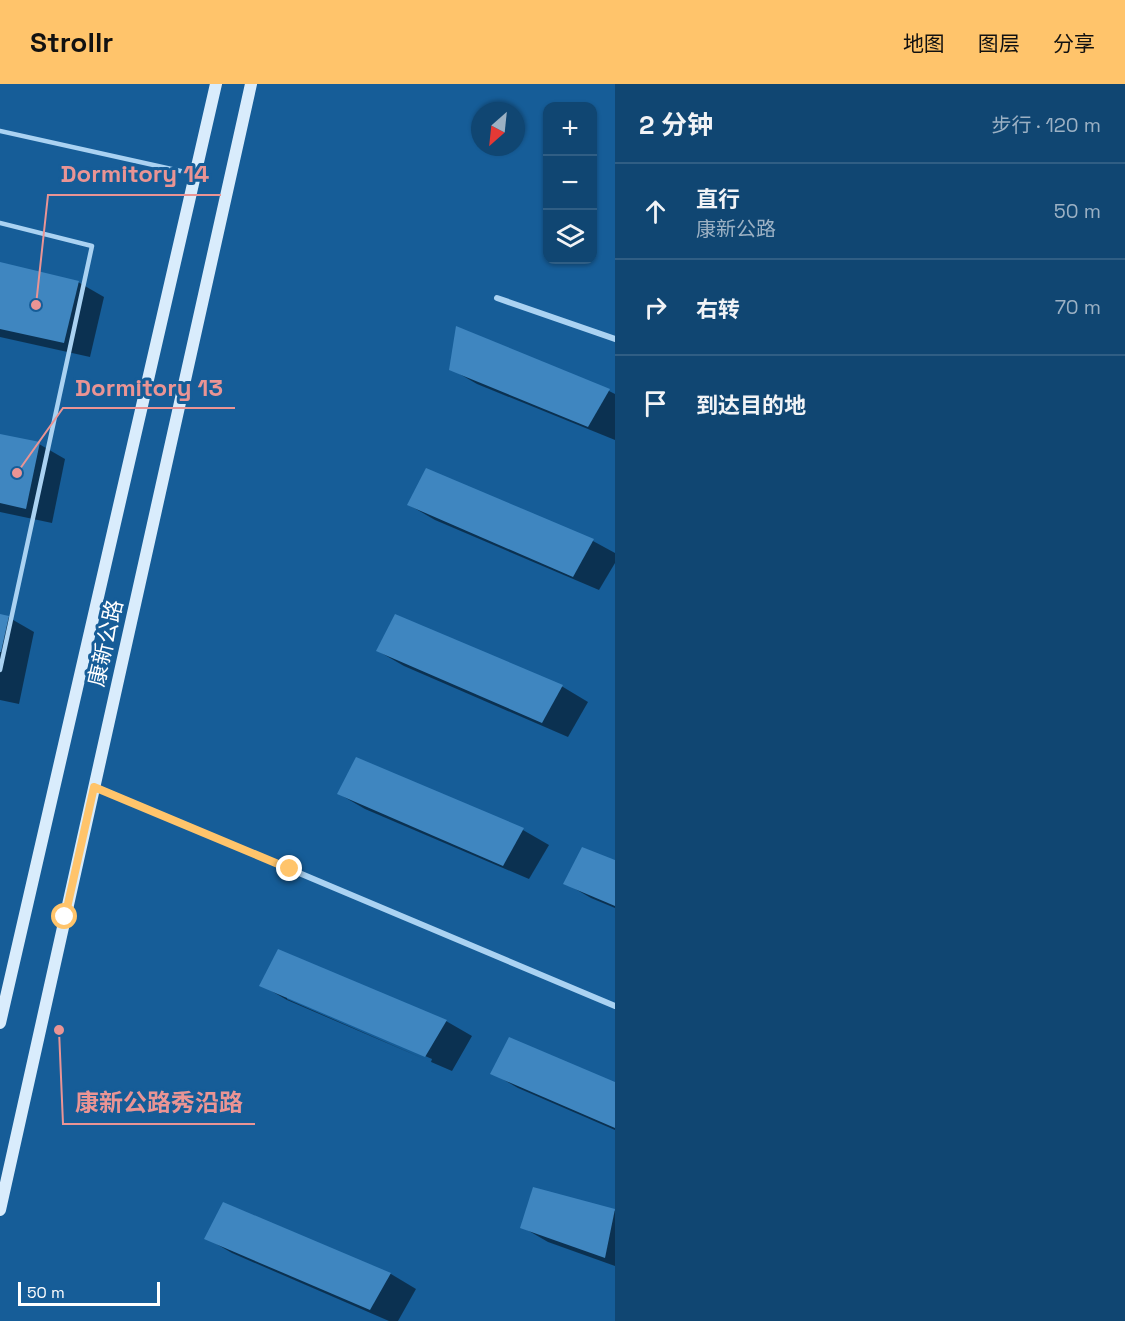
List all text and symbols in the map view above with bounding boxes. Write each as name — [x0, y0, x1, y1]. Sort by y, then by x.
text: Strollr — [30, 24, 113, 60]
text: 地图 — [903, 30, 945, 57]
text: 图层 — [978, 30, 1020, 57]
text: 分享 — [1053, 30, 1095, 57]
north arrow — [471, 102, 525, 156]
map controls — [543, 102, 597, 264]
button: + — [543, 102, 597, 156]
text: 2 分钟 — [639, 108, 713, 142]
text: 步行 · 120 m — [991, 112, 1101, 138]
callout: Dormitory 14 — [48, 153, 221, 195]
button: − — [543, 156, 597, 210]
text: Dormitory 14 — [61, 158, 209, 189]
text: 直行 — [696, 185, 740, 213]
icon: ahead — [639, 195, 672, 228]
text: 50 m — [1054, 198, 1101, 224]
button: layers — [543, 210, 597, 264]
text: 康新公路 — [696, 216, 776, 242]
icon: right — [639, 291, 672, 324]
text: 70 m — [1055, 294, 1101, 320]
text: 右转 — [696, 295, 740, 323]
callout: Dormitory 13 — [63, 366, 235, 408]
text: Dormitory 13 — [75, 372, 223, 403]
icon: arrive — [639, 387, 672, 420]
text: 到达目的地 — [696, 391, 806, 419]
street label: 康新公路 — [81, 597, 129, 689]
route end — [276, 855, 302, 881]
route start — [51, 903, 77, 929]
callout: 康新公路秀沿路 — [63, 1082, 255, 1124]
text: 康新公路秀沿路 — [75, 1087, 243, 1118]
scale bar — [18, 1279, 160, 1306]
text: 50 m — [27, 1282, 65, 1303]

